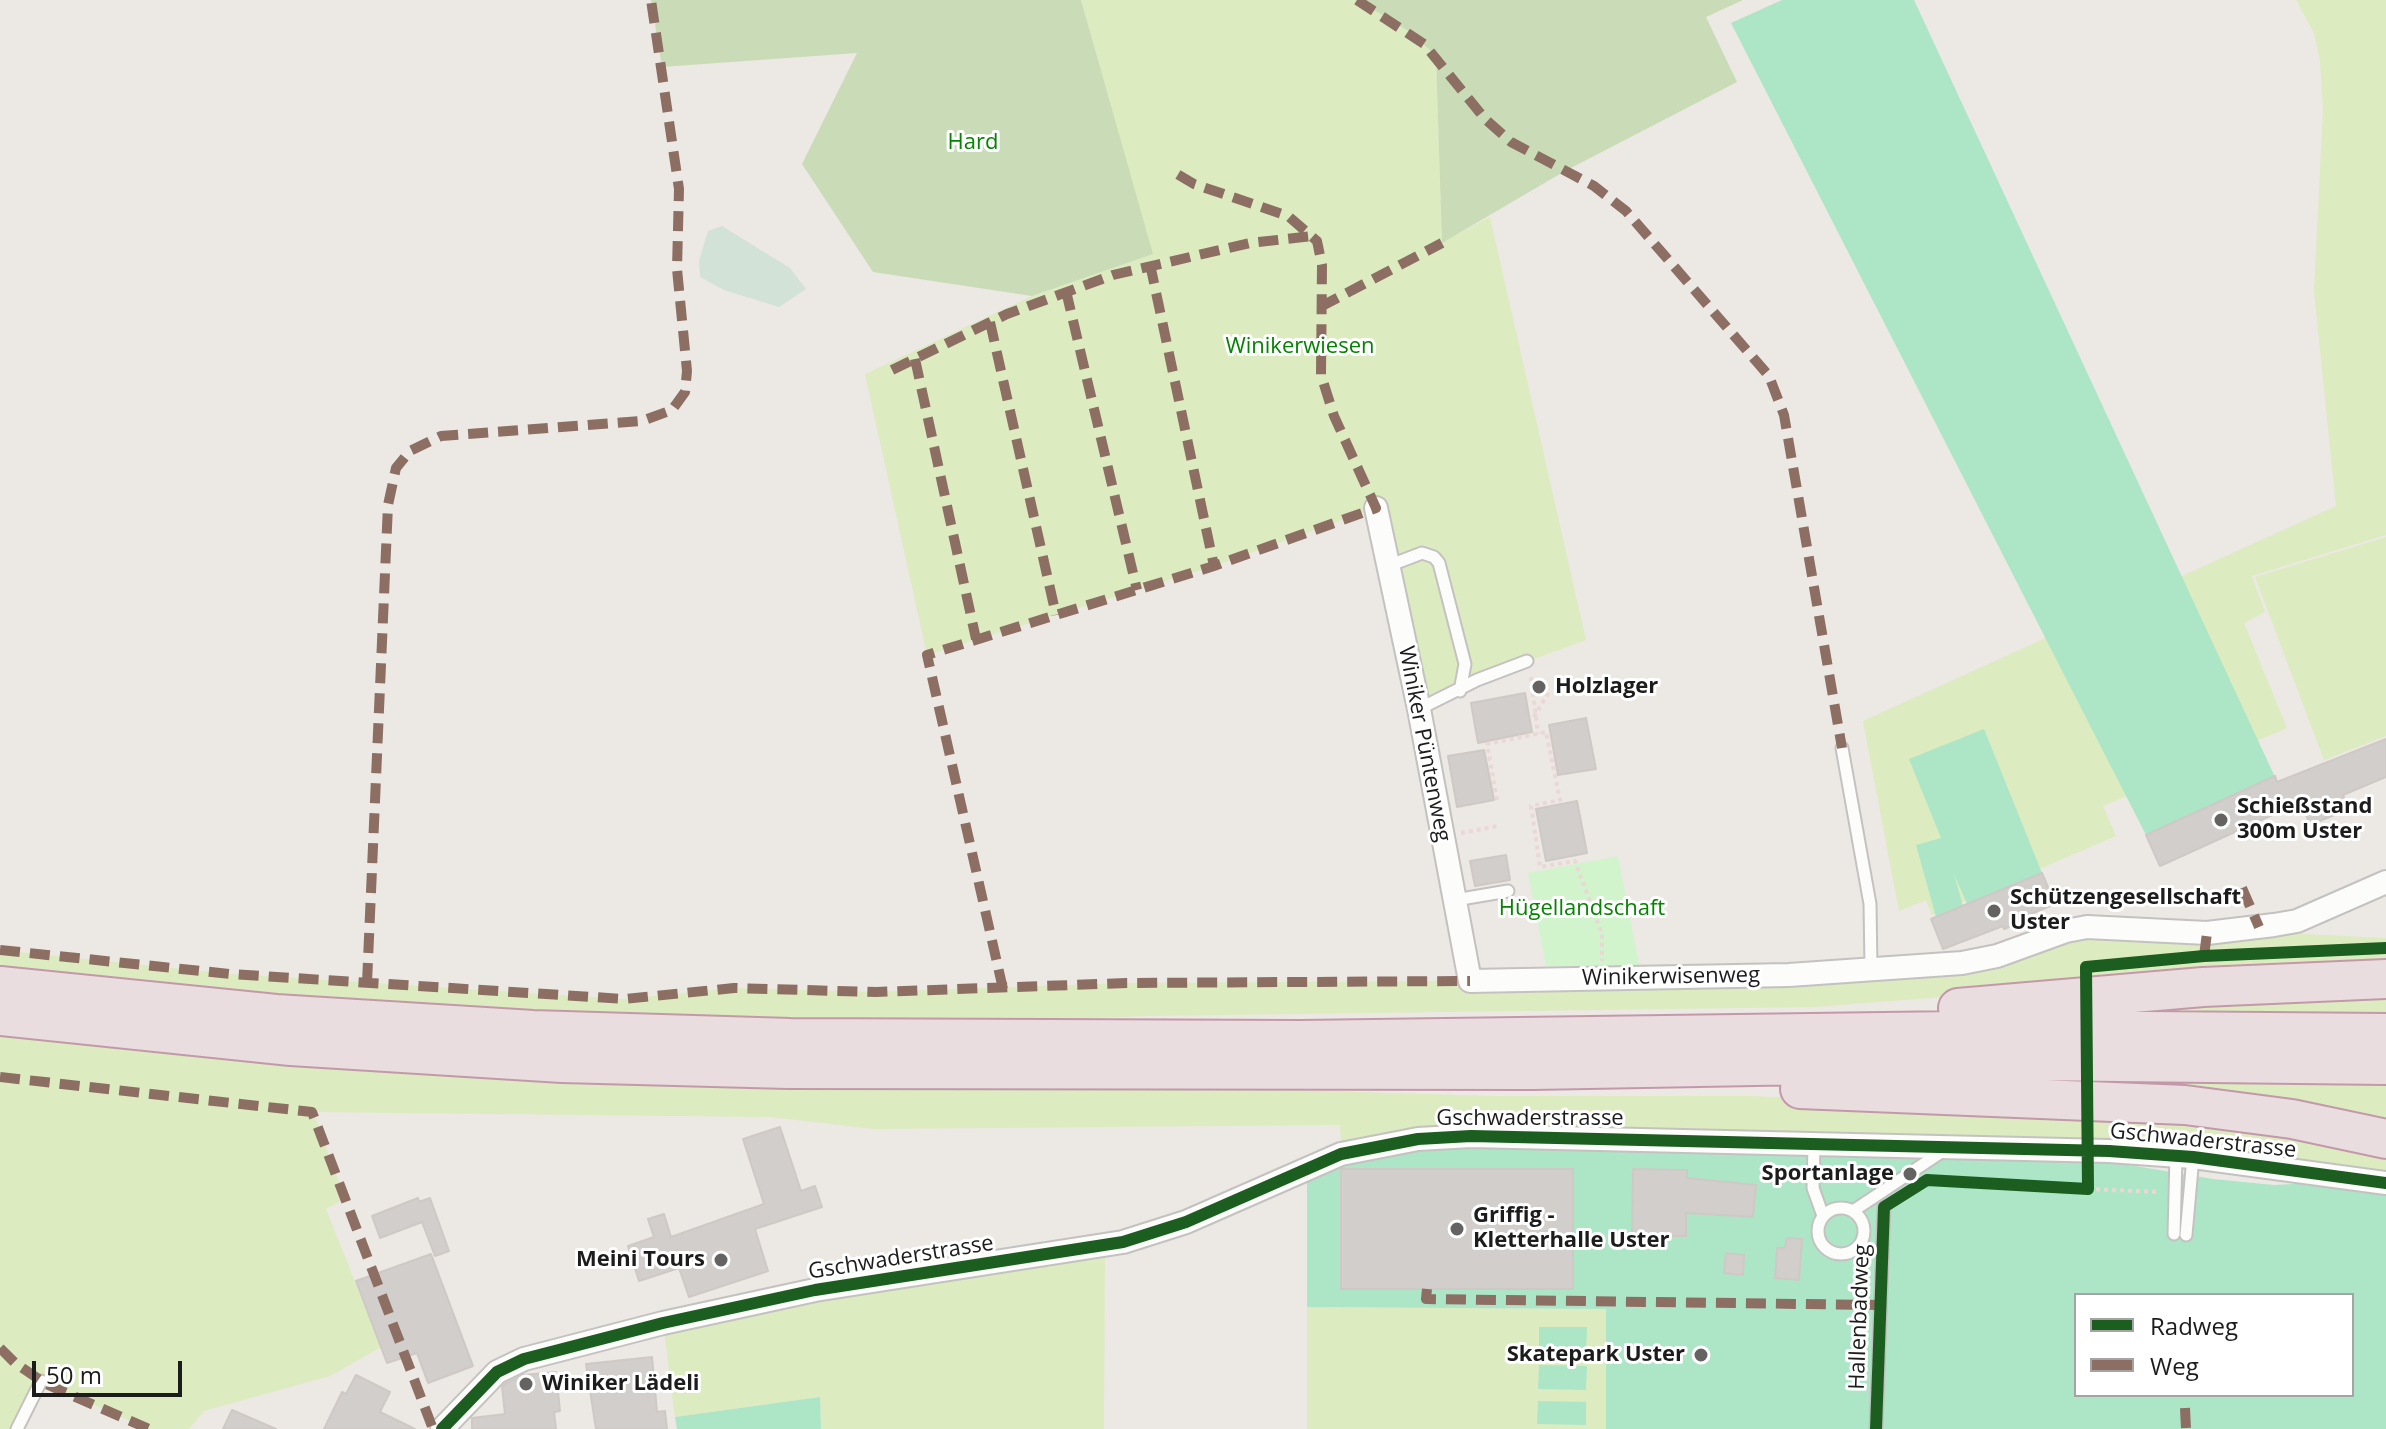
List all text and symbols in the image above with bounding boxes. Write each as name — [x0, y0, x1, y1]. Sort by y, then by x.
park label: Hard — [948, 130, 998, 156]
park label: Winikerwiesen — [1225, 334, 1375, 360]
street label: Winiker Püntenweg — [1392, 644, 1456, 844]
place label: Holzlager — [1555, 674, 1658, 700]
marker: Holzlager — [1530, 678, 1548, 696]
place label: Schießstand 300m Uster — [2237, 794, 2372, 846]
marker: Schießstand 300m Uster — [2212, 811, 2230, 829]
place label: Schützengesellschaft Uster — [2010, 885, 2241, 936]
park label: Hügellandschaft — [1499, 896, 1665, 922]
marker: Schützengesellschaft Uster — [1985, 902, 2003, 920]
street label: Winikerwisenweg — [1582, 962, 1760, 992]
street label: Gschwaderstrasse — [1436, 1106, 1624, 1132]
street label: Gschwaderstrasse — [2108, 1118, 2298, 1164]
place label: Sportanlage — [1762, 1161, 1894, 1187]
marker: Sportanlage — [1901, 1165, 1919, 1183]
place label: Griffig - Kletterhalle Uster — [1473, 1203, 1669, 1254]
marker: Griffig - Kletterhalle Uster — [1448, 1220, 1466, 1238]
street label: Gschwaderstrasse — [806, 1230, 996, 1286]
street label: Hallenbadweg — [1844, 1244, 1876, 1390]
place label: Meini Tours — [576, 1247, 705, 1273]
marker: Meini Tours — [712, 1251, 730, 1269]
legend — [2074, 1293, 2354, 1397]
text: Radweg — [2150, 1309, 2238, 1342]
place label: Skatepark Uster — [1507, 1342, 1685, 1368]
scale bar — [36, 1345, 186, 1395]
marker: Skatepark Uster — [1692, 1346, 1710, 1364]
text: Weg — [2150, 1349, 2199, 1382]
text: 50 m — [46, 1358, 102, 1391]
place label: Winiker Lädeli — [542, 1371, 700, 1397]
marker: Winiker Lädeli — [517, 1375, 535, 1393]

